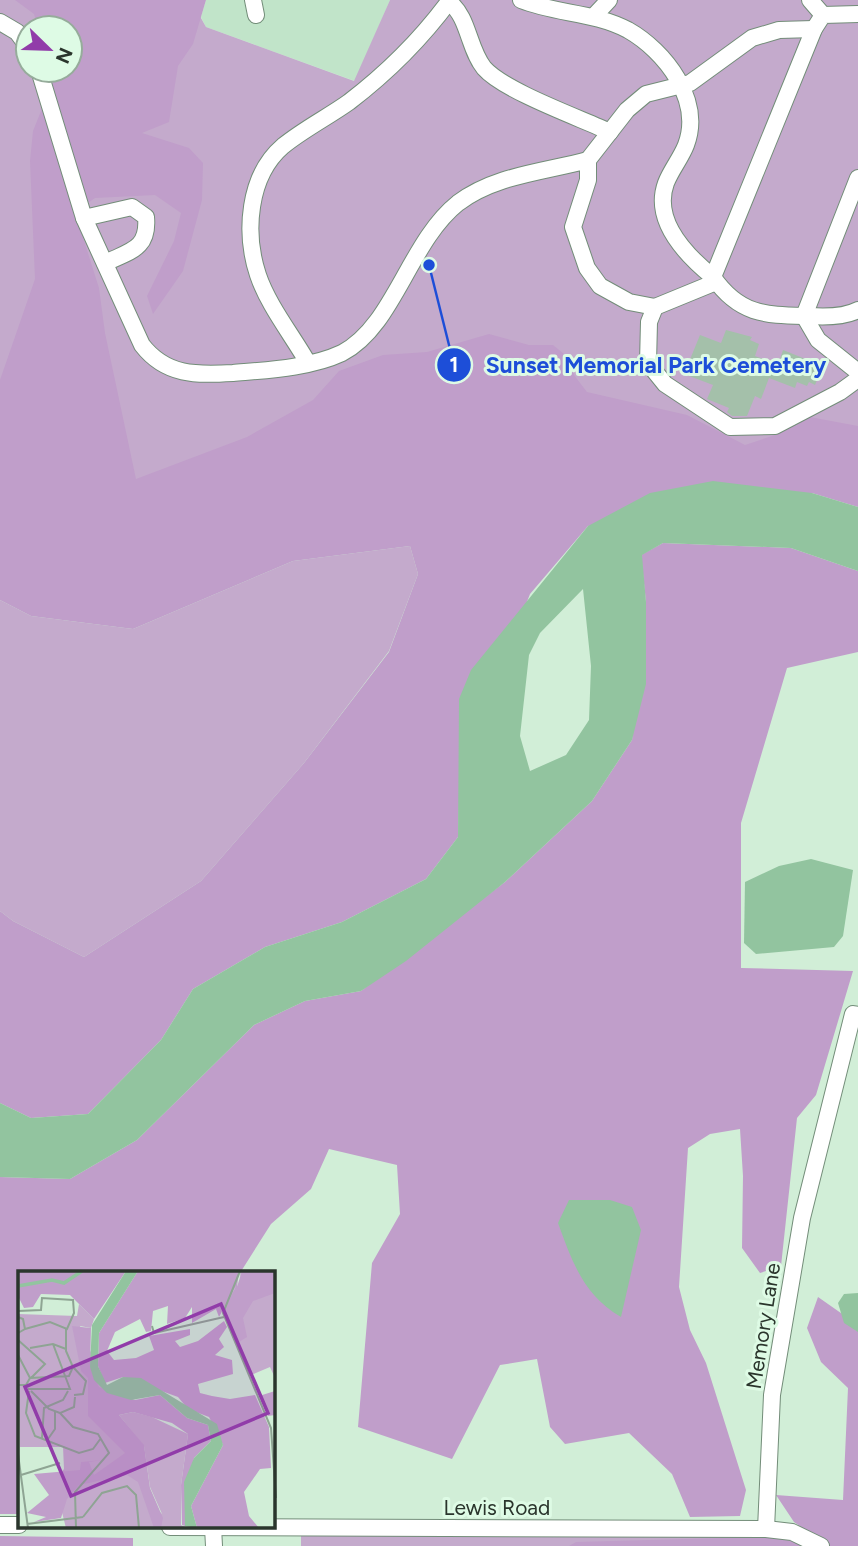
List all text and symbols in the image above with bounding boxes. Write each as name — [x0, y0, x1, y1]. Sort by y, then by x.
north arrow — [14, 14, 84, 84]
text: N — [51, 44, 78, 67]
callout: Sunset Memorial Park Cemetery — [436, 343, 840, 387]
text: Sunset Memorial Park Cemetery — [486, 351, 827, 379]
text: 1 — [450, 352, 458, 377]
street label: Memory Lane — [741, 1261, 785, 1391]
inset map — [18, 1271, 275, 1528]
street label: Lewis Road — [444, 1495, 550, 1520]

